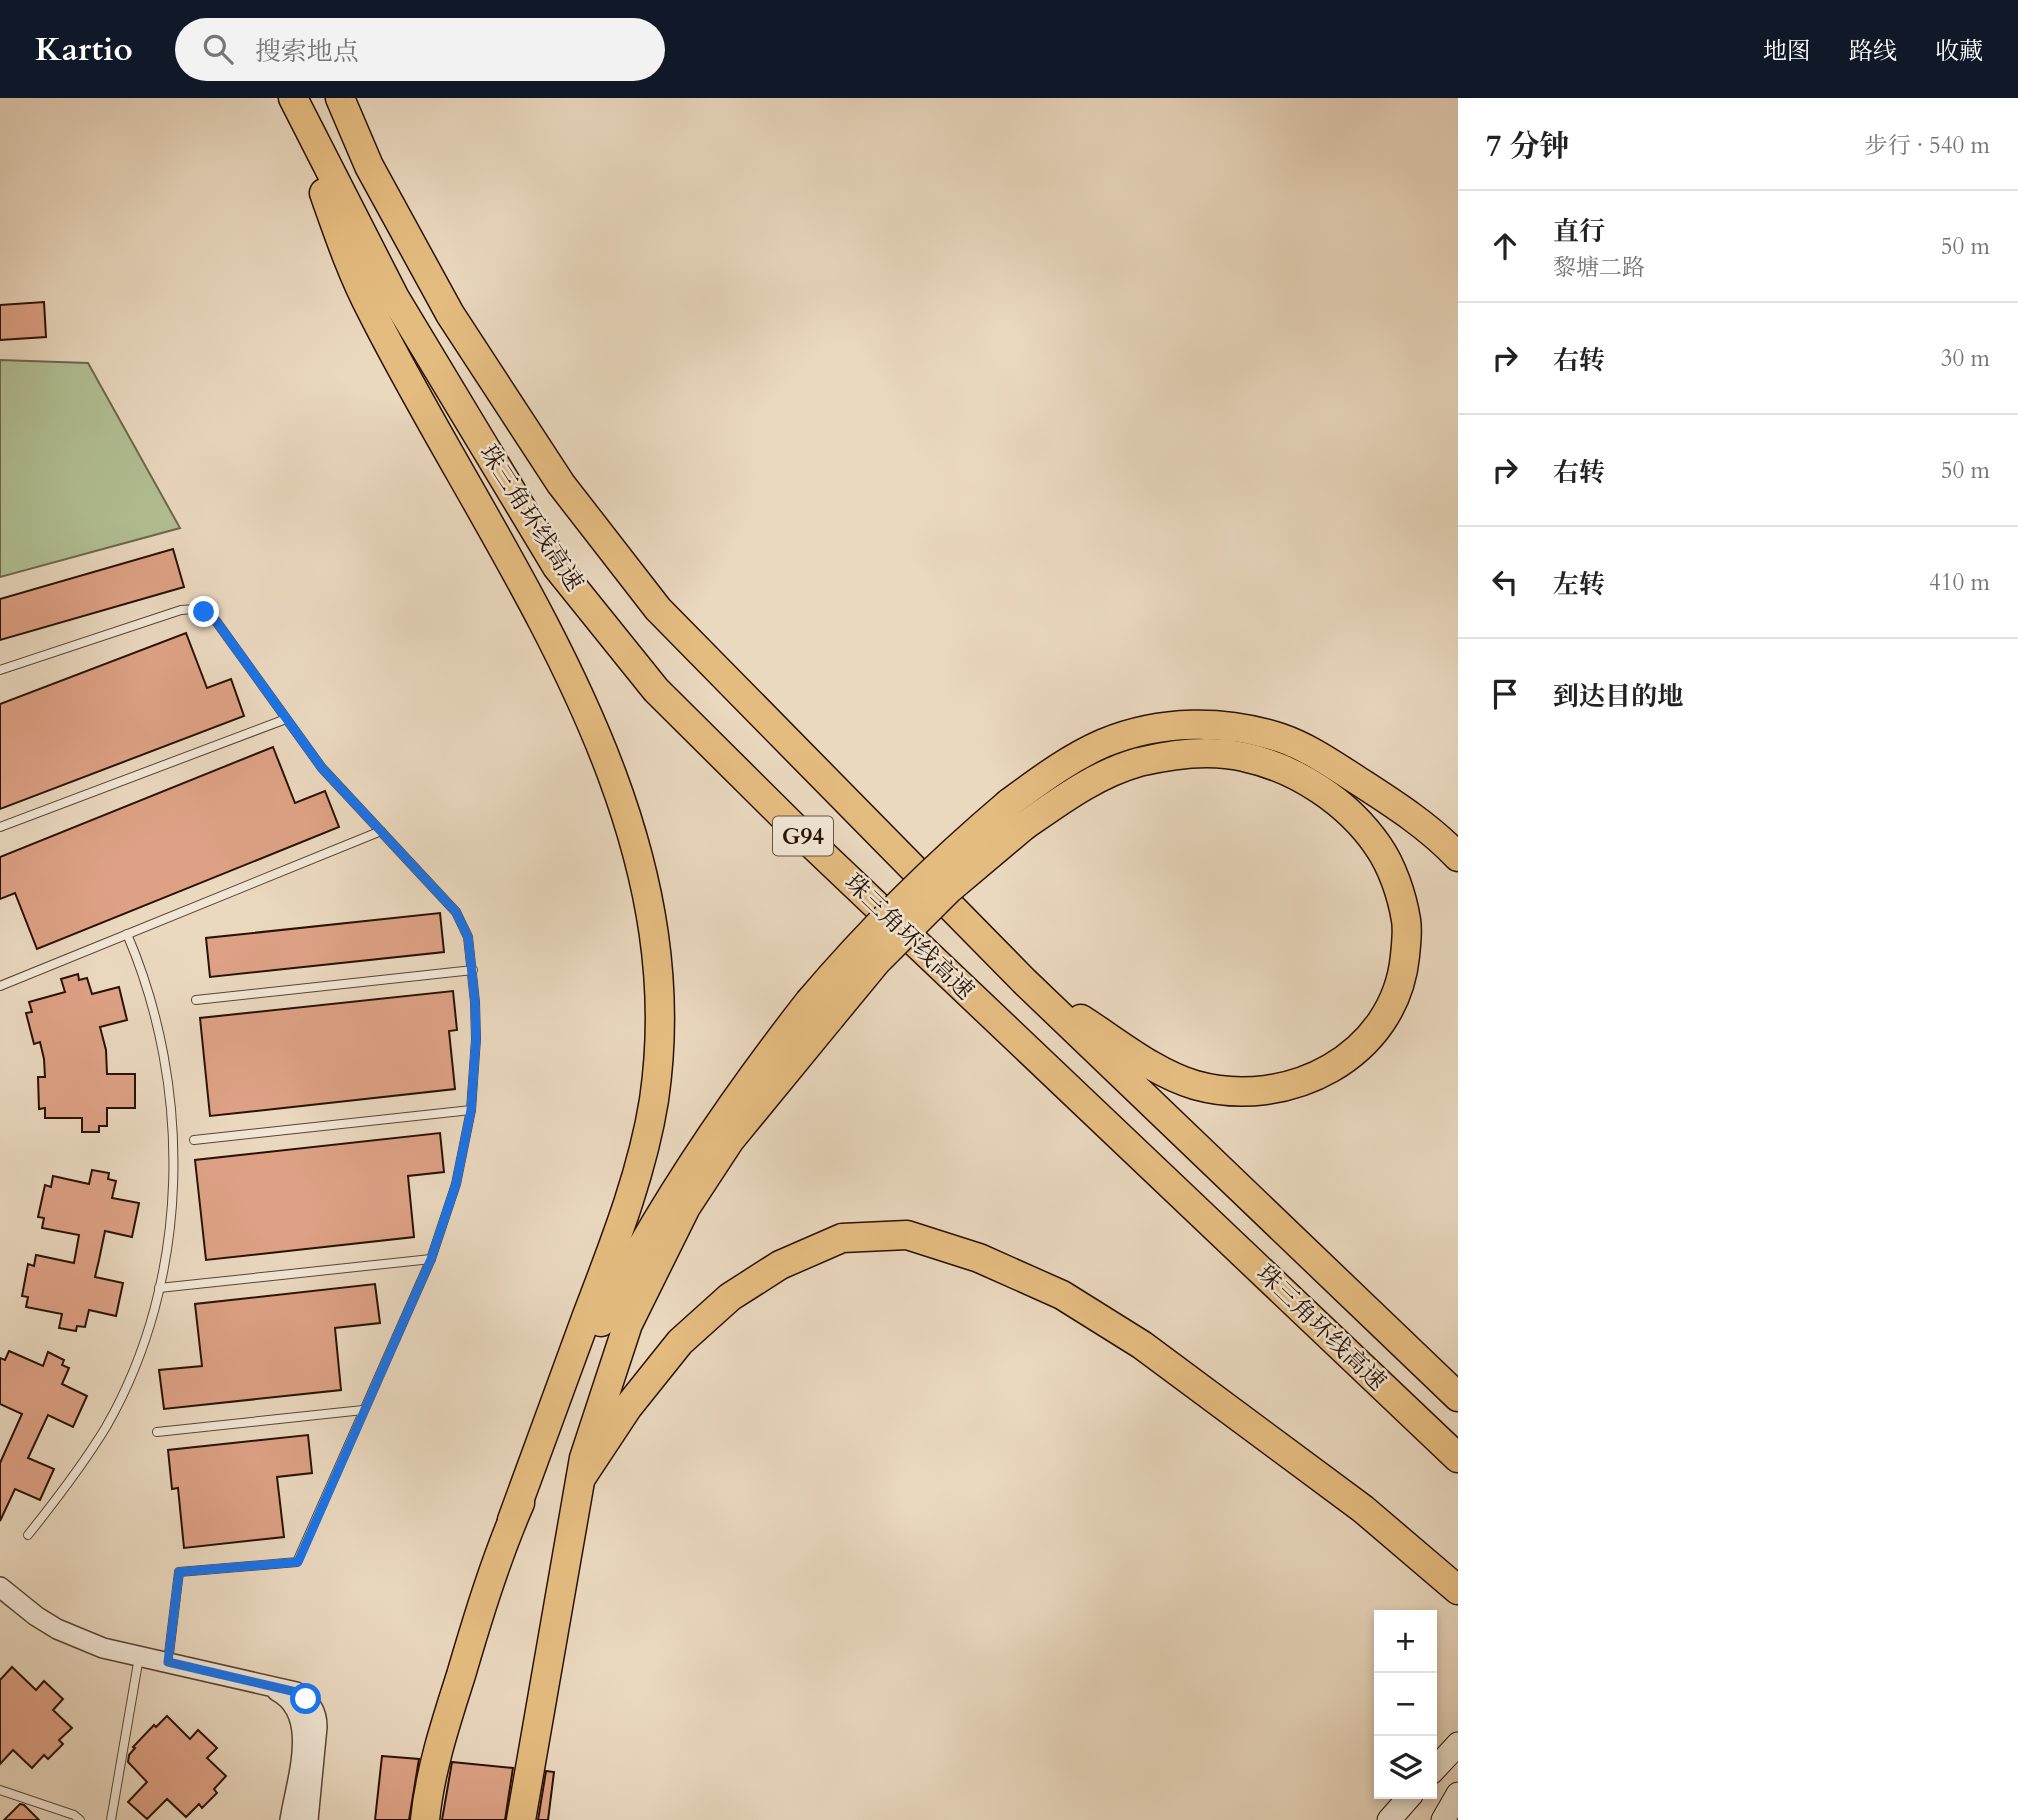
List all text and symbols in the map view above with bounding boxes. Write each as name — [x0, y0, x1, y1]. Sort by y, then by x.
search box — [175, 18, 665, 81]
text: Kartio — [35, 27, 133, 72]
icon: search — [199, 30, 237, 68]
text: 搜索地点 — [255, 34, 359, 69]
text: 地图 — [1763, 35, 1811, 68]
text: 路线 — [1849, 35, 1897, 68]
text: 收藏 — [1935, 35, 1983, 68]
text: 7 分钟 — [1486, 126, 1569, 167]
text: 步行 · 540 m — [1865, 130, 1990, 161]
text: 直行 — [1553, 214, 1605, 249]
icon: ahead — [1486, 227, 1524, 265]
text: 50 m — [1941, 231, 1990, 262]
text: 黎塘二路 — [1553, 252, 1645, 283]
icon: right — [1486, 339, 1524, 377]
text: 右转 — [1553, 343, 1605, 378]
text: 30 m — [1941, 343, 1990, 374]
street label: 珠三角环线高速 — [471, 439, 591, 597]
icon: right — [1486, 451, 1524, 489]
text: 右转 — [1553, 455, 1605, 490]
text: 50 m — [1941, 455, 1990, 486]
icon: left — [1486, 563, 1524, 601]
text: 左转 — [1553, 567, 1605, 602]
text: 410 m — [1929, 567, 1990, 598]
route end — [188, 596, 219, 627]
icon: arrive — [1486, 675, 1524, 713]
text: 到达目的地 — [1553, 679, 1683, 714]
road number: G94 — [773, 816, 833, 856]
street label: 珠三角环线高速 — [837, 867, 981, 1007]
street label: 珠三角环线高速 — [1249, 1258, 1393, 1398]
map controls — [1374, 1610, 1437, 1799]
button: + — [1374, 1610, 1437, 1673]
button: − — [1374, 1673, 1437, 1736]
route start — [290, 1683, 321, 1714]
button: layers — [1374, 1736, 1437, 1799]

